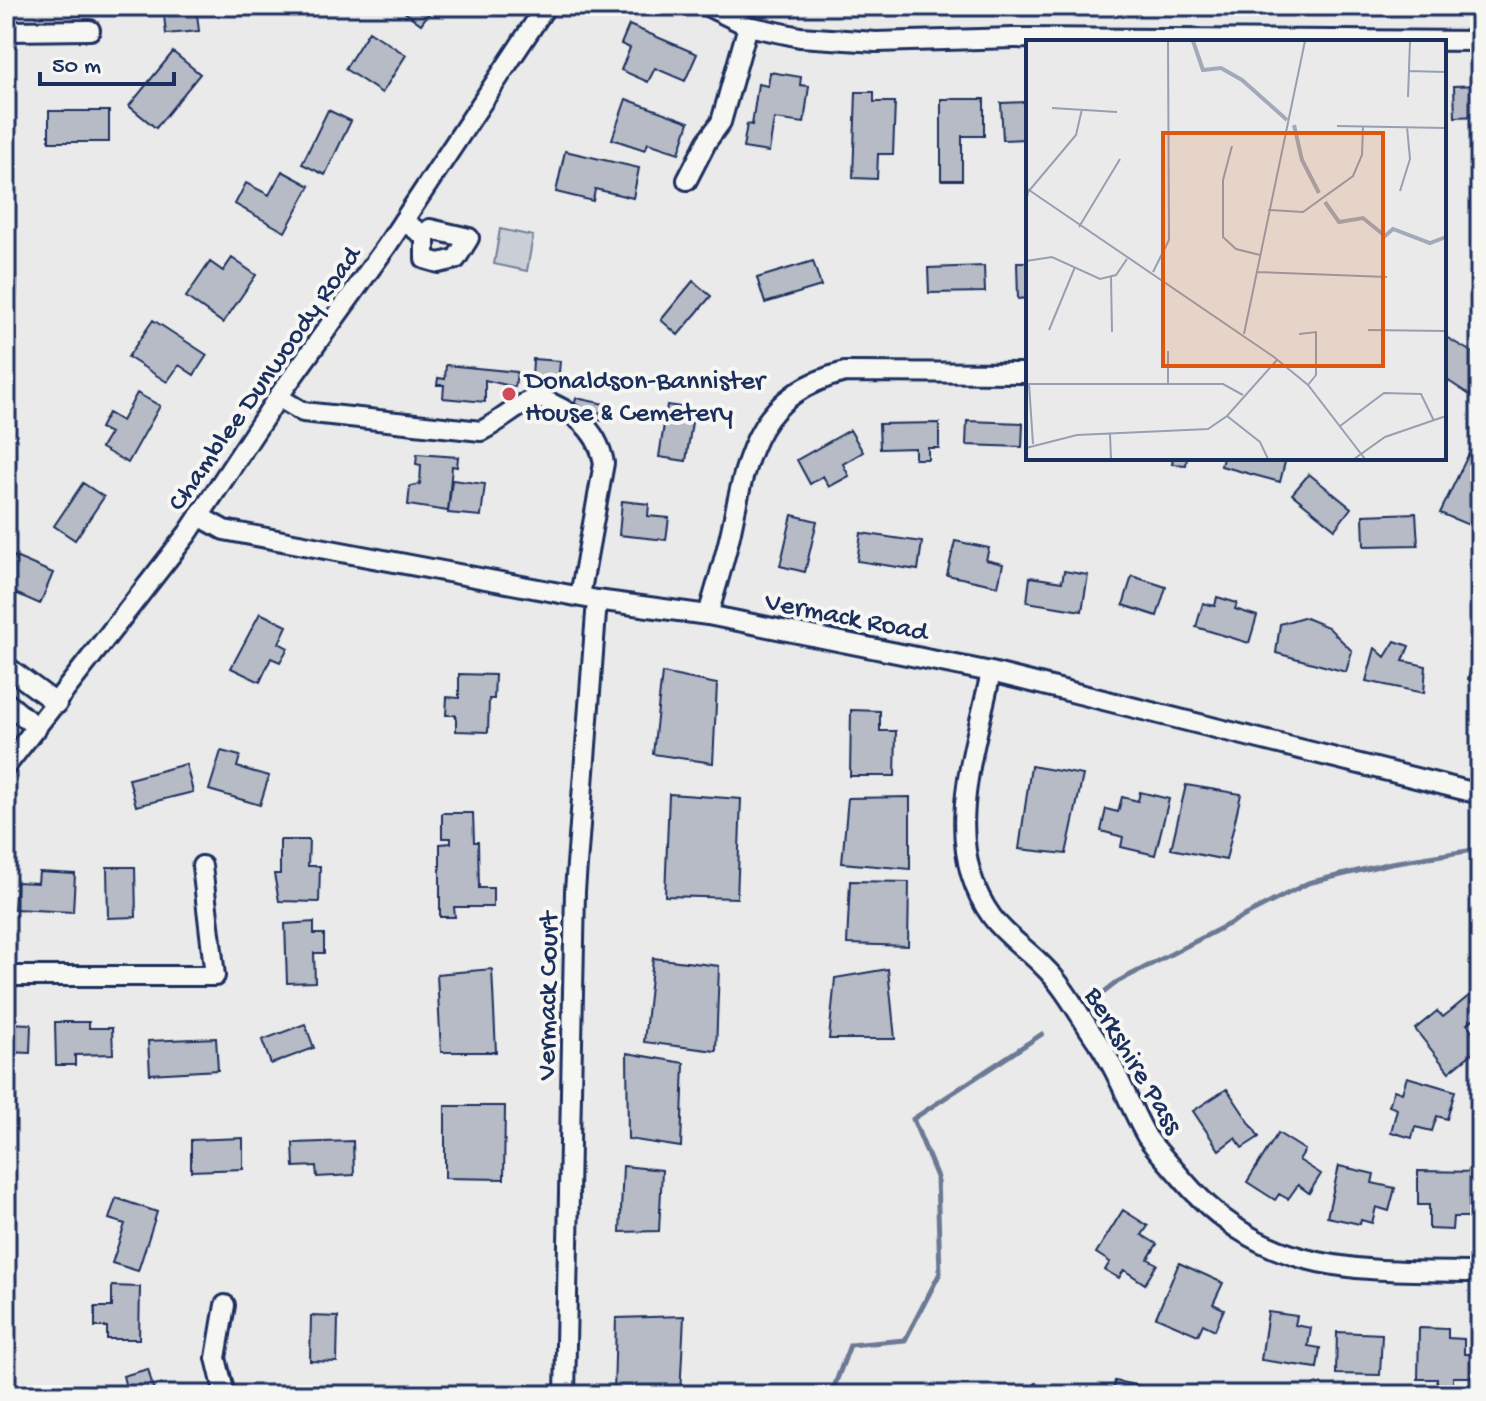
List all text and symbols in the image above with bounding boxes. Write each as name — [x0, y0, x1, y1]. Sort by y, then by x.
scale bar — [40, 36, 174, 86]
inset map — [1026, 40, 1446, 460]
text: 50 m — [52, 53, 101, 82]
street label: Chamblee Dunwoody Road — [162, 239, 371, 518]
place label: Donaldson-Bannister House & Cemetery — [523, 366, 767, 431]
marker: Donaldson-Bannister House & Cemetery — [500, 385, 518, 403]
street label: Vermack Road — [761, 586, 933, 651]
street label: Vermack Court — [532, 909, 568, 1081]
street label: Berkshire Pass — [1075, 981, 1189, 1141]

